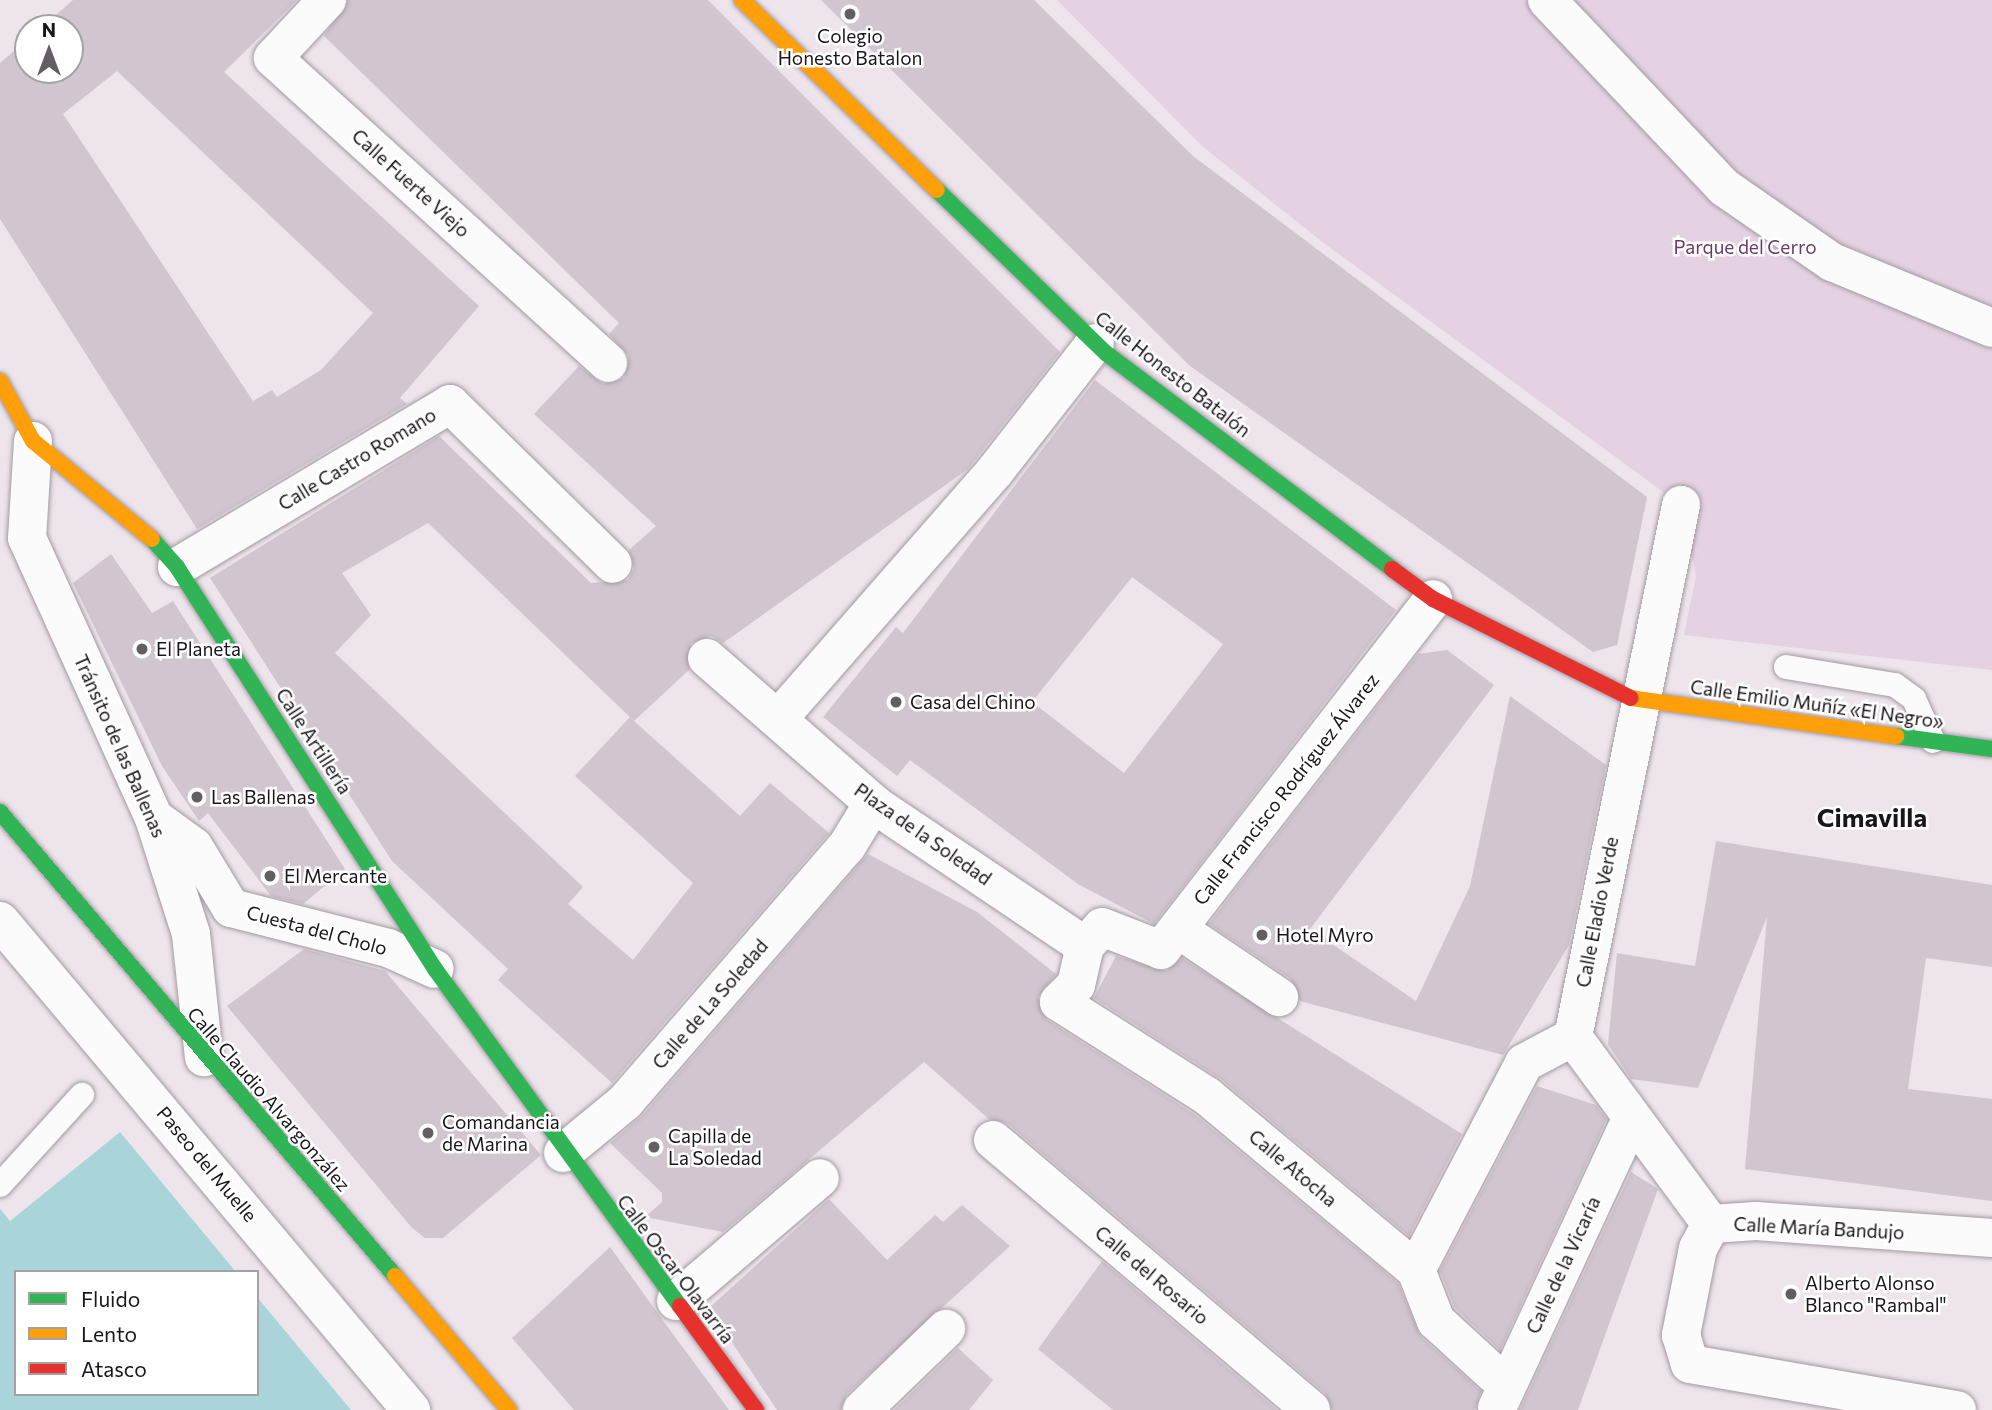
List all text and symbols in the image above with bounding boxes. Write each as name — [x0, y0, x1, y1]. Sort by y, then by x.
marker: Colegio Honesto Batalon — [842, 6, 858, 22]
north arrow — [14, 14, 84, 84]
text: N — [42, 18, 56, 41]
place label: Colegio Honesto Batalon — [778, 25, 922, 69]
street label: Calle Fuerte Viejo — [347, 124, 475, 242]
park label: Parque del Cerro — [1673, 236, 1817, 258]
street label: Calle Honesto Batalón — [1091, 306, 1255, 442]
street label: Calle Castro Romano — [274, 403, 440, 515]
place label: El Planeta — [156, 638, 241, 660]
marker: El Planeta — [134, 641, 150, 657]
street label: Tránsito de las Ballenas — [69, 651, 171, 841]
street label: Calle Francisco Rodríguez Álvarez — [1189, 669, 1383, 909]
street label: Calle Emilio Muñíz «El Negro» — [1689, 675, 1945, 733]
street label: Calle Artillería — [271, 684, 357, 798]
place label: Casa del Chino — [910, 691, 1036, 713]
marker: Casa del Chino — [888, 694, 904, 710]
street label: Plaza de la Soledad — [850, 778, 996, 890]
place label: Las Ballenas — [211, 786, 315, 808]
marker: Las Ballenas — [189, 789, 205, 805]
district label: Cimavilla — [1817, 801, 1927, 833]
street label: Calle Eladio Verde — [1571, 835, 1623, 989]
place label: El Mercante — [284, 865, 387, 887]
marker: El Mercante — [262, 868, 278, 884]
street label: Cuesta del Cholo — [244, 900, 390, 960]
place label: Hotel Myro — [1276, 924, 1374, 946]
marker: Hotel Myro — [1254, 927, 1270, 943]
street label: Calle de La Soledad — [647, 934, 773, 1074]
street label: Calle Claudio Alvargonzález — [183, 1002, 355, 1196]
street label: Paseo del Muelle — [152, 1102, 262, 1226]
place label: Comandancia de Marina — [442, 1111, 560, 1155]
marker: Comandancia de Marina — [420, 1125, 436, 1141]
place label: Capilla de La Soledad — [668, 1125, 762, 1169]
street label: Calle Atocha — [1244, 1125, 1342, 1211]
marker: Capilla de La Soledad — [646, 1139, 662, 1155]
street label: Calle Oscar Olavarría — [613, 1190, 739, 1348]
street label: Calle de la Vicaría — [1521, 1193, 1605, 1337]
street label: Calle María Bandujo — [1733, 1212, 1905, 1244]
street label: Calle del Rosario — [1091, 1221, 1213, 1329]
legend — [14, 1270, 259, 1396]
place label: Alberto Alonso Blanco "Rambal" — [1805, 1272, 1947, 1316]
text: Fluido — [81, 1286, 140, 1311]
marker: Alberto Alonso Blanco "Rambal" — [1783, 1286, 1799, 1302]
text: Lento — [81, 1321, 137, 1346]
text: Atasco — [81, 1356, 147, 1381]

